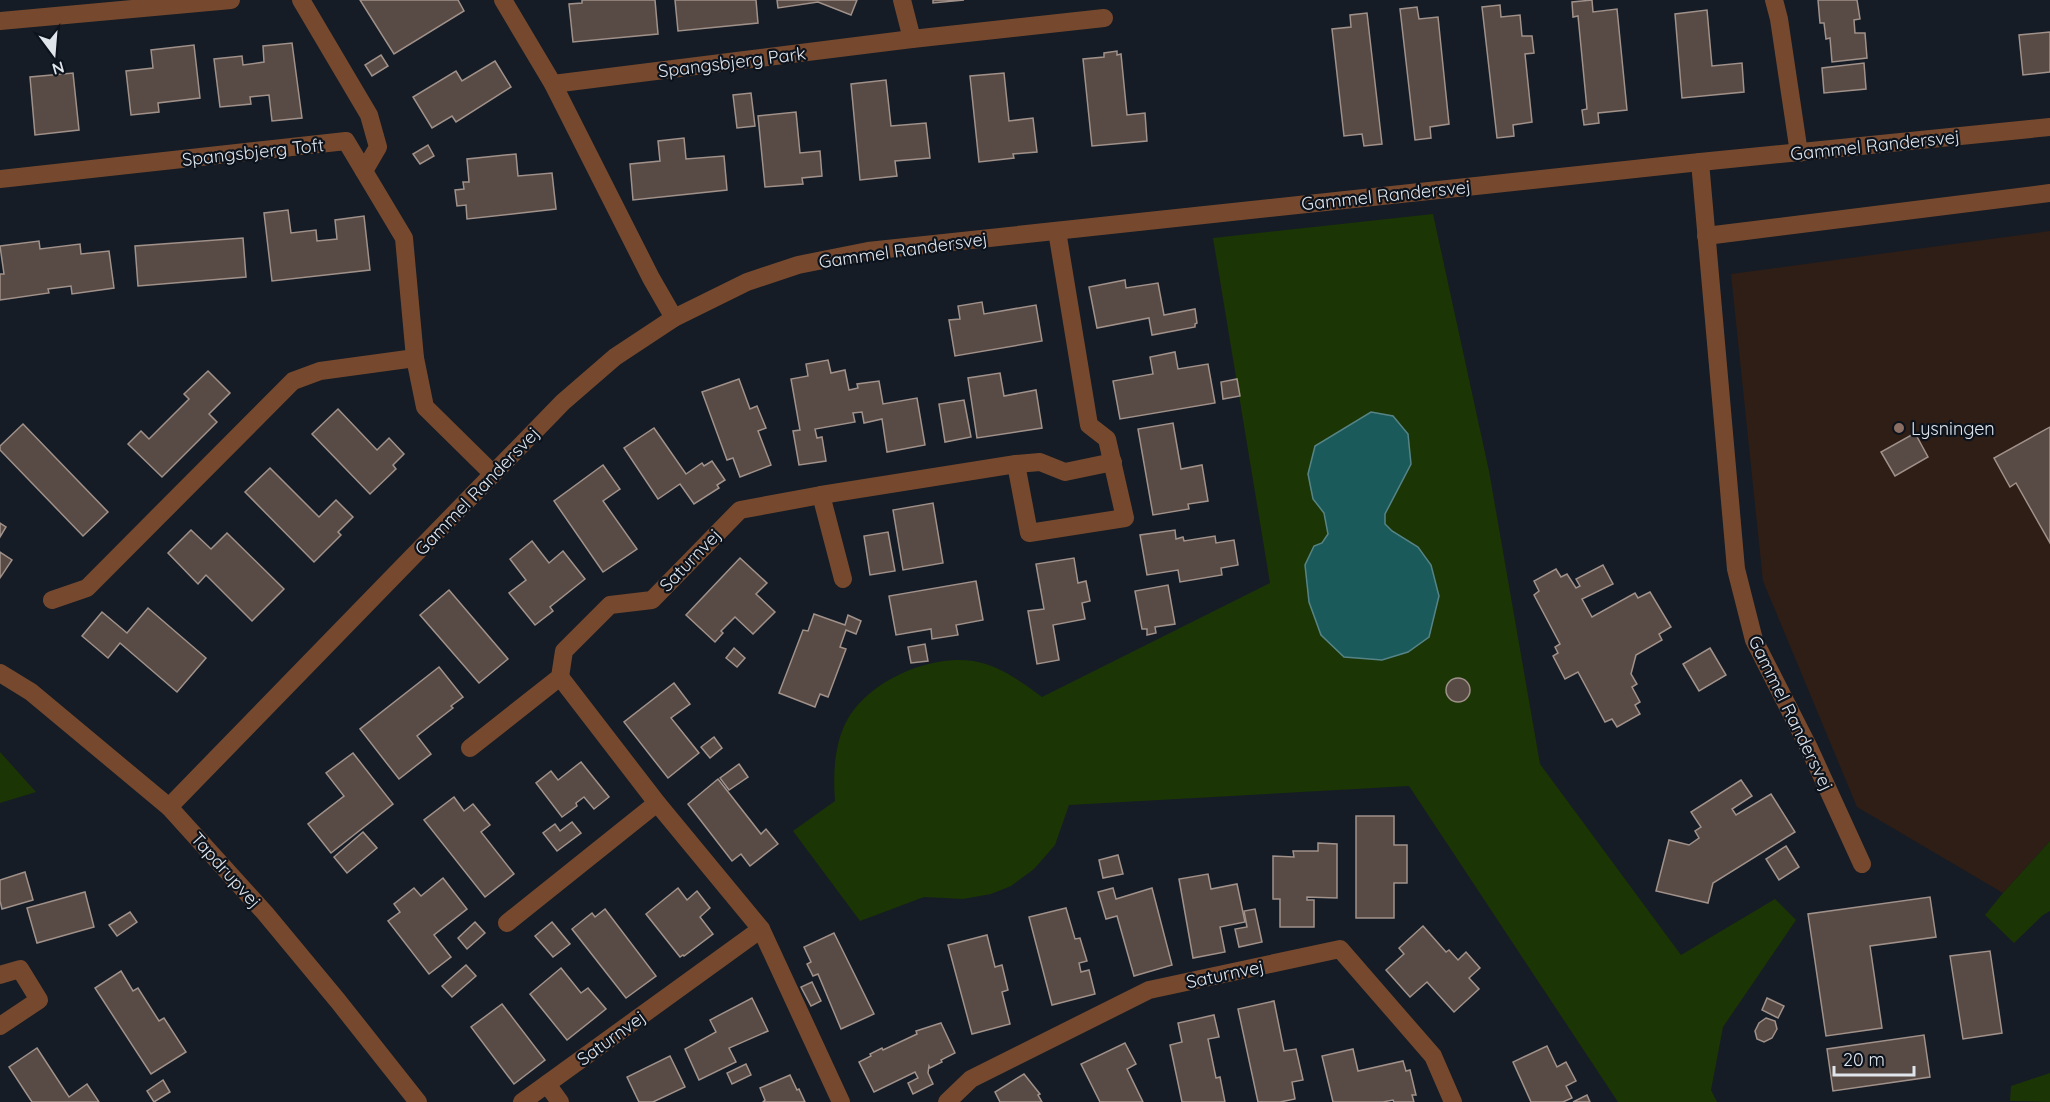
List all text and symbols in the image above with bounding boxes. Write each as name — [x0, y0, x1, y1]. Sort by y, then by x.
north arrow — [24, 24, 84, 84]
street label: Spangsbjerg Park — [657, 42, 807, 82]
text: N — [50, 57, 67, 80]
street label: Gammel Randersvej — [1789, 125, 1961, 165]
street label: Spangsbjerg Toft — [181, 133, 325, 171]
street label: Gammel Randersvej — [1300, 175, 1472, 215]
street label: Gammel Randersvej — [817, 227, 989, 273]
place label: Lysningen — [1911, 417, 1995, 440]
marker: Lysningen — [1892, 421, 1906, 435]
street label: Gammel Randersvej — [410, 422, 544, 560]
street label: Saturnvej — [654, 524, 726, 596]
street label: Gammel Randersvej — [1743, 632, 1839, 794]
street label: Tapdrupvej — [186, 827, 266, 913]
street label: Saturnvej — [1184, 955, 1266, 993]
street label: Saturnvej — [572, 1005, 650, 1071]
scale bar — [1834, 1039, 1914, 1077]
text: 20 m — [1843, 1048, 1885, 1071]

